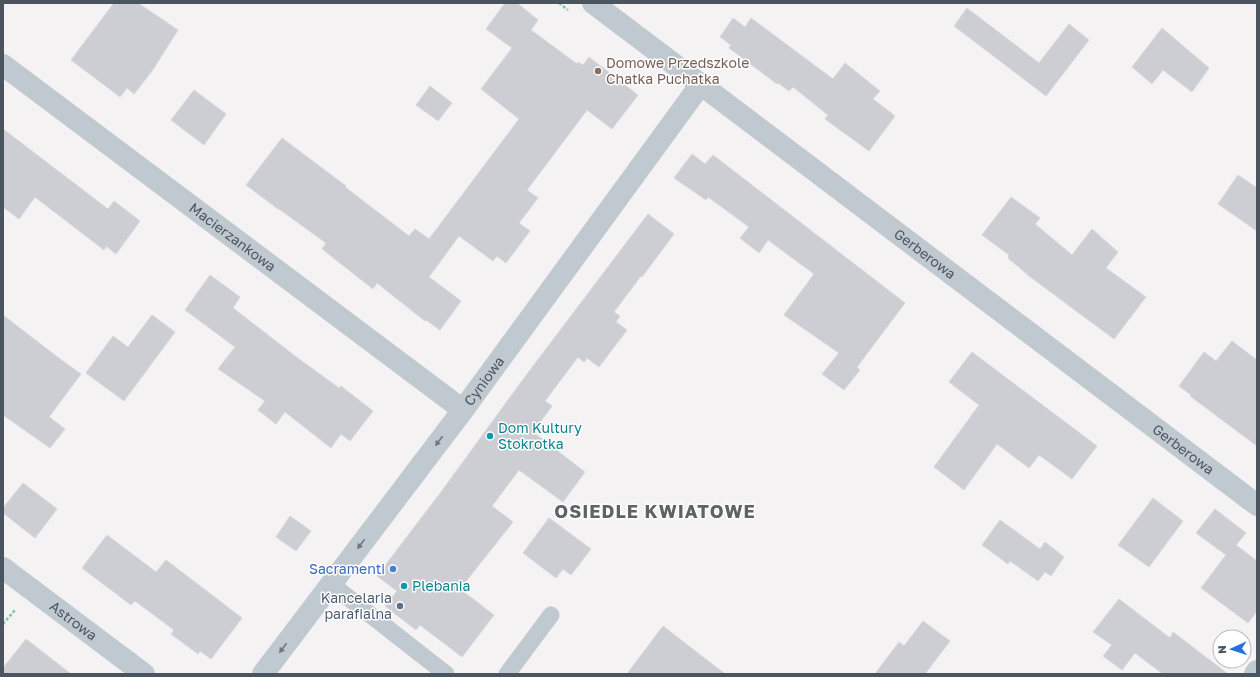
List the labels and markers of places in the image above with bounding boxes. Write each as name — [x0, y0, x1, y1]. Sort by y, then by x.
place label: Domowe Przedszkole Chatka Puchatka — [606, 54, 749, 87]
marker: Domowe Przedszkole Chatka Puchatka — [593, 66, 603, 76]
place label: Dom Kultury Stokrotka — [498, 419, 582, 452]
marker: Dom Kultury Stokrotka — [485, 431, 495, 441]
place label: Sacramenti — [309, 560, 385, 577]
marker: Sacramenti — [388, 564, 398, 574]
place label: Plebania — [412, 577, 470, 594]
marker: Plebania — [399, 581, 409, 591]
place label: Kancelaria parafialna — [321, 589, 392, 622]
marker: Kancelaria parafialna — [395, 601, 405, 611]

